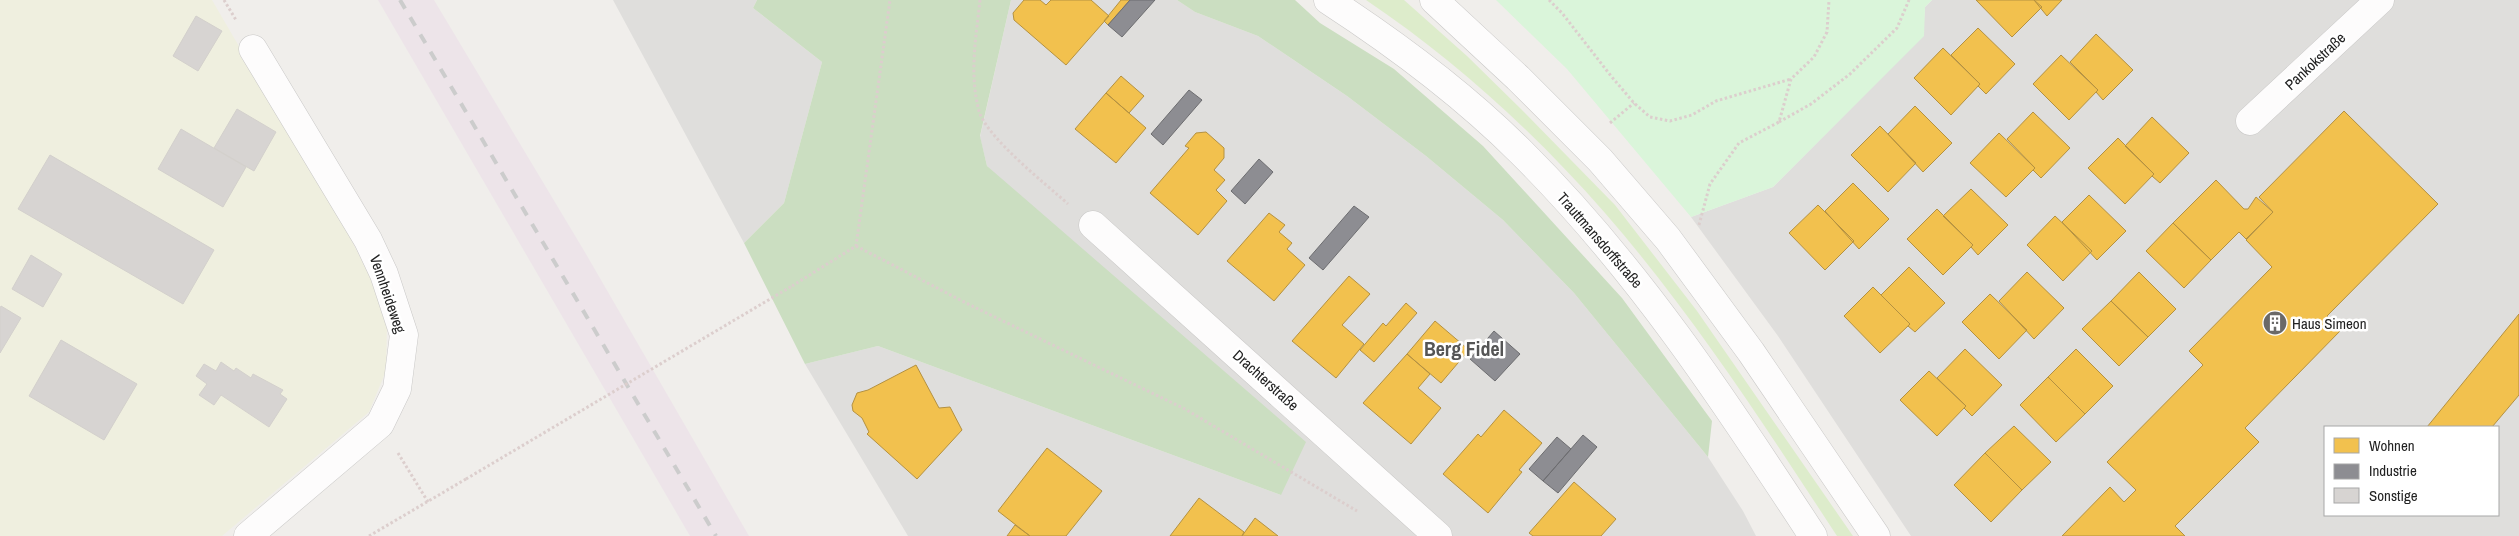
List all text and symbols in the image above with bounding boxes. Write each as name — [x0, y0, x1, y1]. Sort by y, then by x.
street label: Pankokstraße — [2280, 27, 2350, 95]
street label: Trauttmansdorffstraße — [1552, 187, 1648, 293]
street label: Vennheideweg — [365, 252, 411, 336]
building icon: Haus Simeon — [2262, 310, 2288, 336]
place label: Haus Simeon — [2292, 313, 2367, 334]
district label: Berg Fidel — [1424, 335, 1504, 362]
street label: Drachterstraße — [1228, 345, 1304, 415]
legend — [2324, 426, 2499, 516]
text: Wohnen — [2369, 435, 2415, 456]
text: Industrie — [2369, 460, 2417, 481]
text: Sonstige — [2369, 485, 2418, 506]

